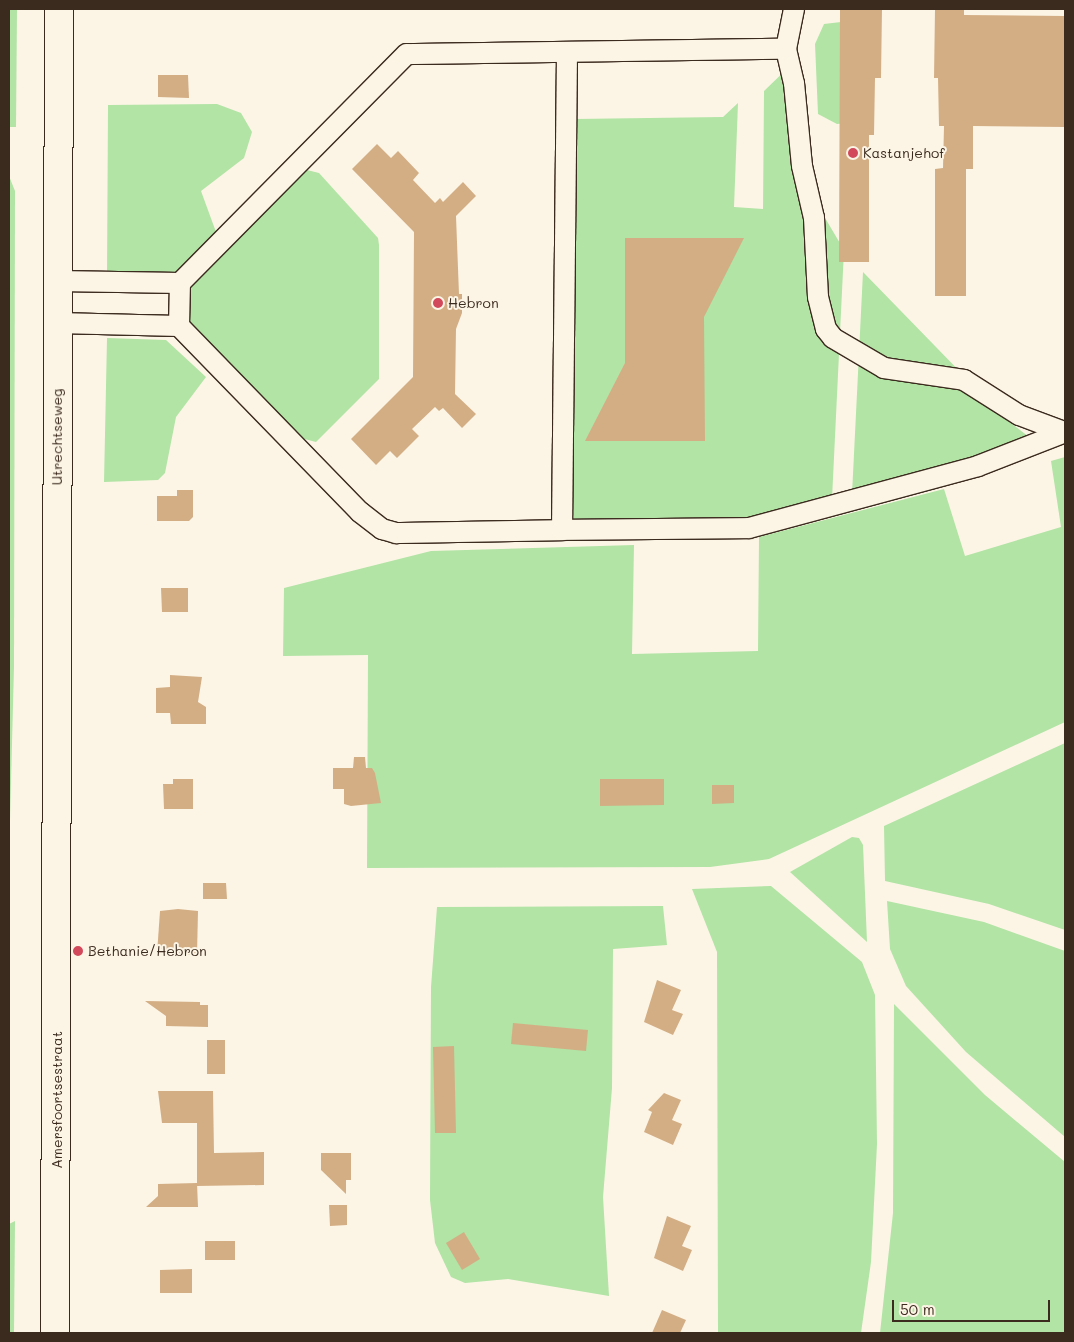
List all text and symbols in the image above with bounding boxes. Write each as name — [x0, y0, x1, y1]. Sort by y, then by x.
place label: Kastanjehof — [863, 145, 945, 161]
marker: Kastanjehof — [847, 147, 859, 159]
place label: Hebron — [448, 295, 499, 311]
marker: Hebron — [432, 297, 444, 309]
street label: Utrechtseweg — [49, 389, 65, 485]
place label: Bethanie/Hebron — [88, 943, 207, 959]
marker: Bethanie/Hebron — [72, 945, 84, 957]
street label: Amersfoortsestraat — [49, 1031, 65, 1169]
scale bar — [894, 1290, 1052, 1322]
text: 50 m — [900, 1299, 935, 1319]

